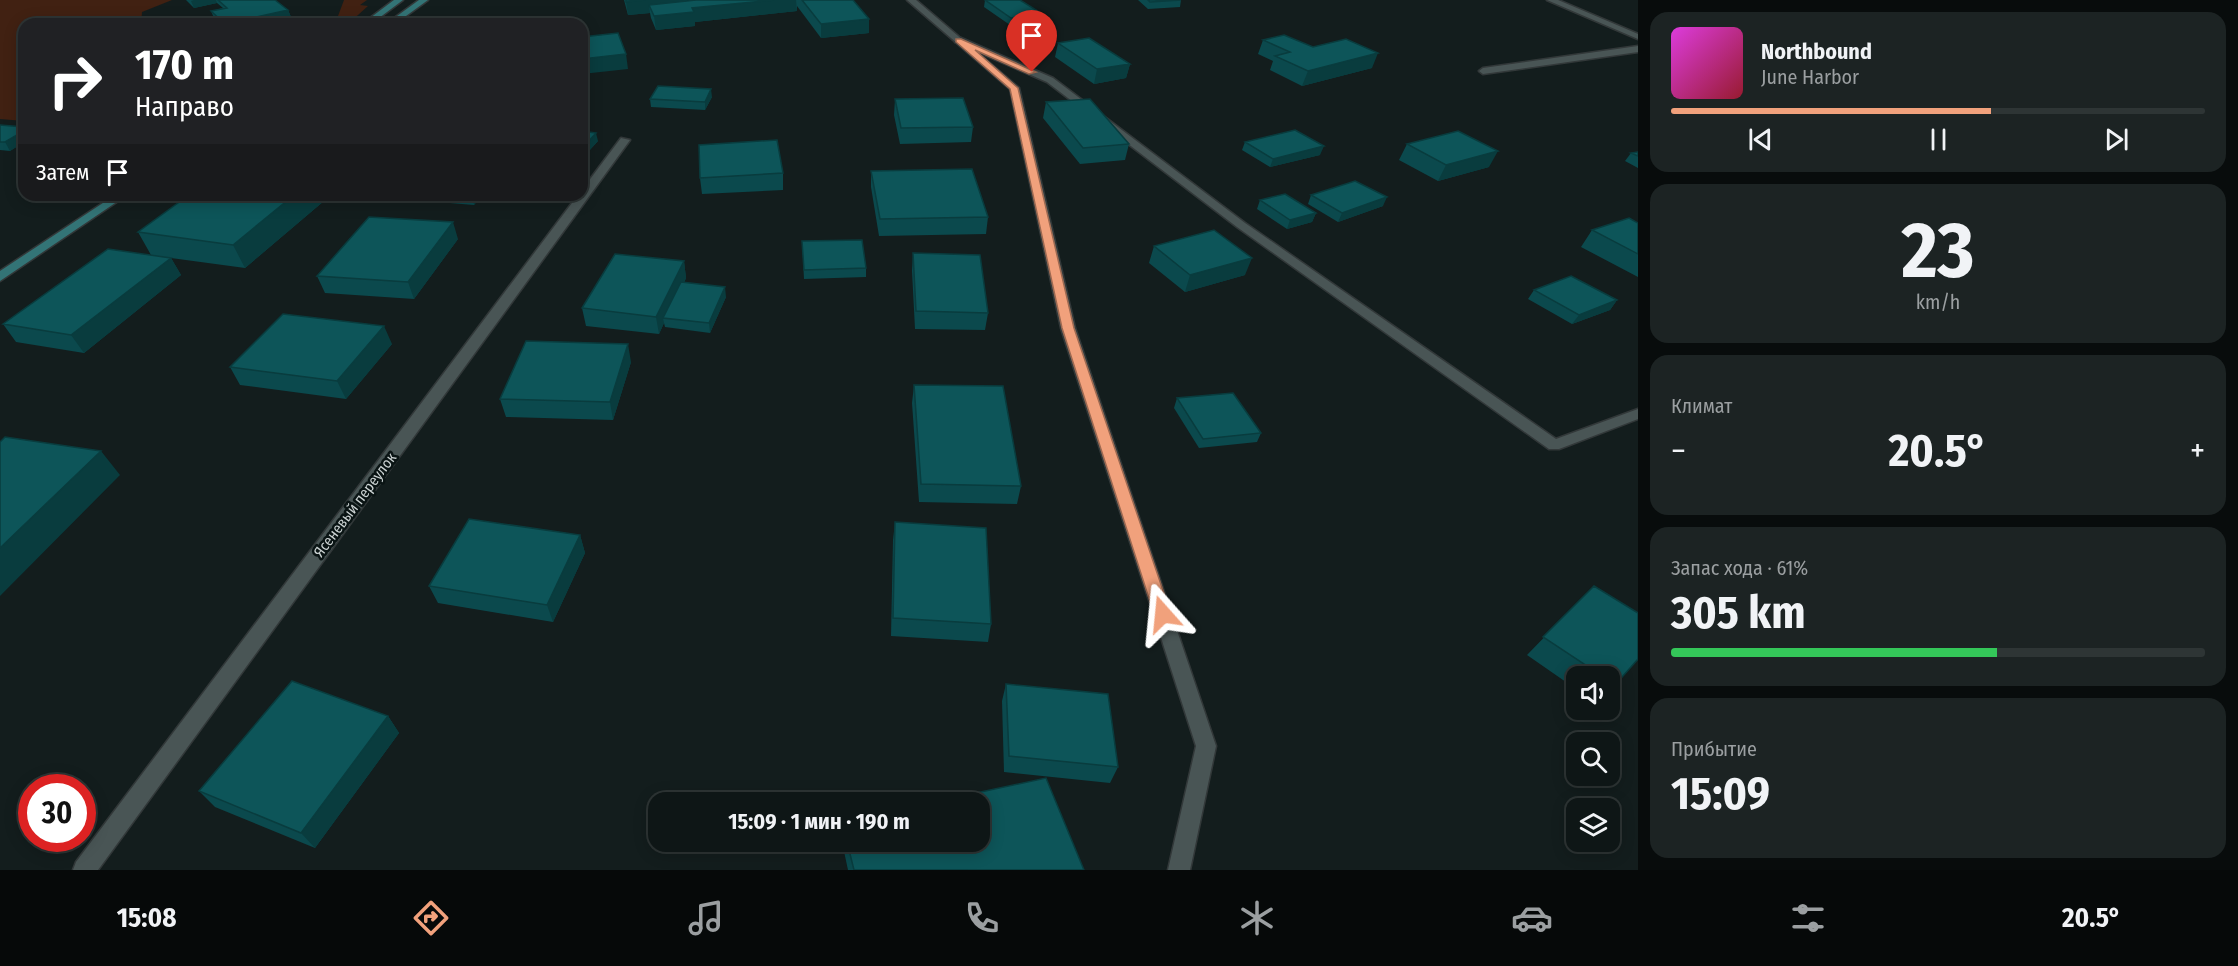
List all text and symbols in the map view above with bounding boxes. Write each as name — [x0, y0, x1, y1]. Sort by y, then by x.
pin — [1006, 10, 1057, 72]
icon: arrive — [1015, 19, 1048, 52]
text: Northbound — [1761, 38, 1872, 65]
text: 170 m — [135, 40, 234, 90]
icon: right — [36, 42, 114, 120]
text: June Harbor — [1761, 65, 1859, 89]
text: Направо — [135, 91, 234, 123]
icon: previous — [1744, 123, 1777, 156]
icon: pause — [1922, 123, 1955, 156]
icon: next — [2100, 123, 2133, 156]
icon: arrive — [101, 156, 134, 189]
text: Затем — [36, 159, 89, 186]
text: 23 — [1901, 204, 1975, 298]
text: km/h — [1916, 290, 1960, 314]
text: Климат — [1671, 394, 1732, 418]
text: 20.5° — [1888, 424, 1987, 478]
text: − — [1671, 431, 1686, 471]
text: + — [2190, 431, 2205, 471]
street label: Ясеневый переулок — [310, 449, 400, 561]
text: Запас хода · 61% — [1671, 556, 1808, 580]
position arrow — [1131, 582, 1195, 646]
text: 305 km — [1671, 586, 1806, 640]
map controls — [1566, 666, 1620, 852]
button: sound — [1566, 666, 1620, 720]
button: search — [1566, 732, 1620, 786]
text: Прибытие — [1671, 737, 1757, 761]
text: 15:09 — [1671, 767, 1770, 821]
speed limit sign: 30 — [18, 774, 96, 852]
button: layers — [1566, 798, 1620, 852]
text: 15:09 · 1 мин · 190 m — [728, 808, 910, 835]
icon: directions — [410, 897, 452, 939]
icon: music — [685, 897, 727, 939]
icon: phone — [961, 897, 1003, 939]
icon: climate — [1236, 897, 1278, 939]
icon: car — [1511, 897, 1553, 939]
icon: filters — [1787, 897, 1829, 939]
text: 15:08 — [117, 902, 177, 934]
text: 20.5° — [2062, 902, 2121, 934]

